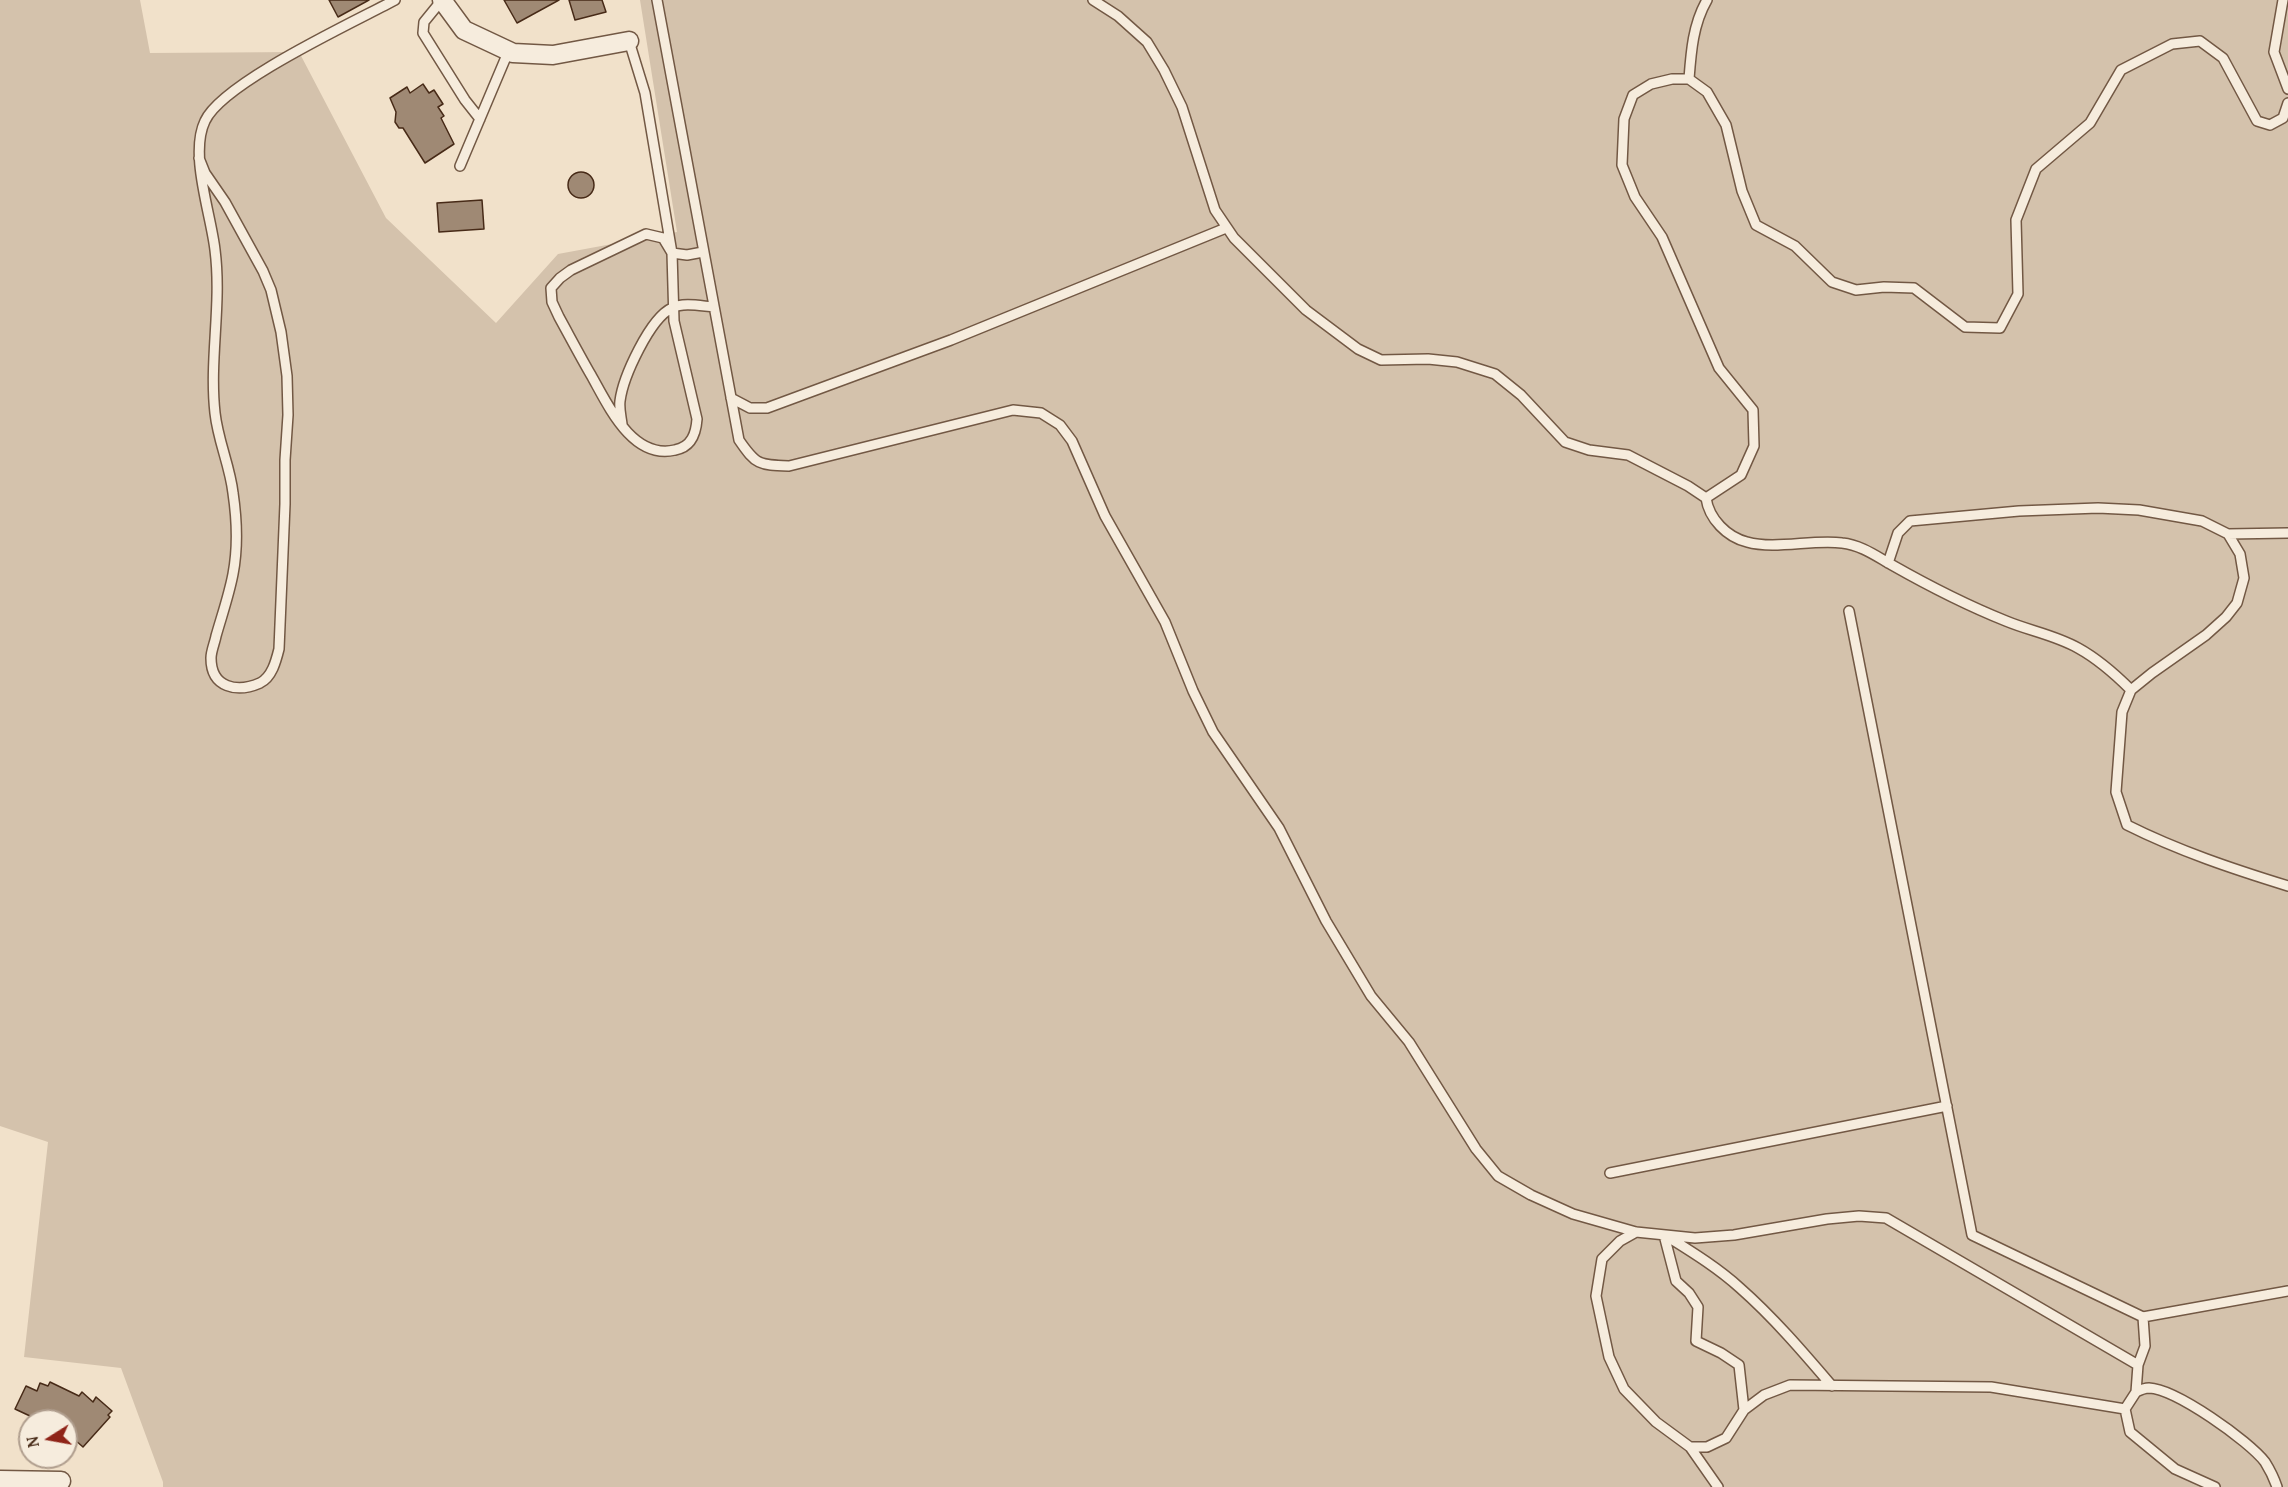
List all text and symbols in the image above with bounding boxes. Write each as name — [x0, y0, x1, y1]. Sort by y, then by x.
north arrow — [18, 1409, 78, 1469]
text: N — [19, 1435, 45, 1450]

